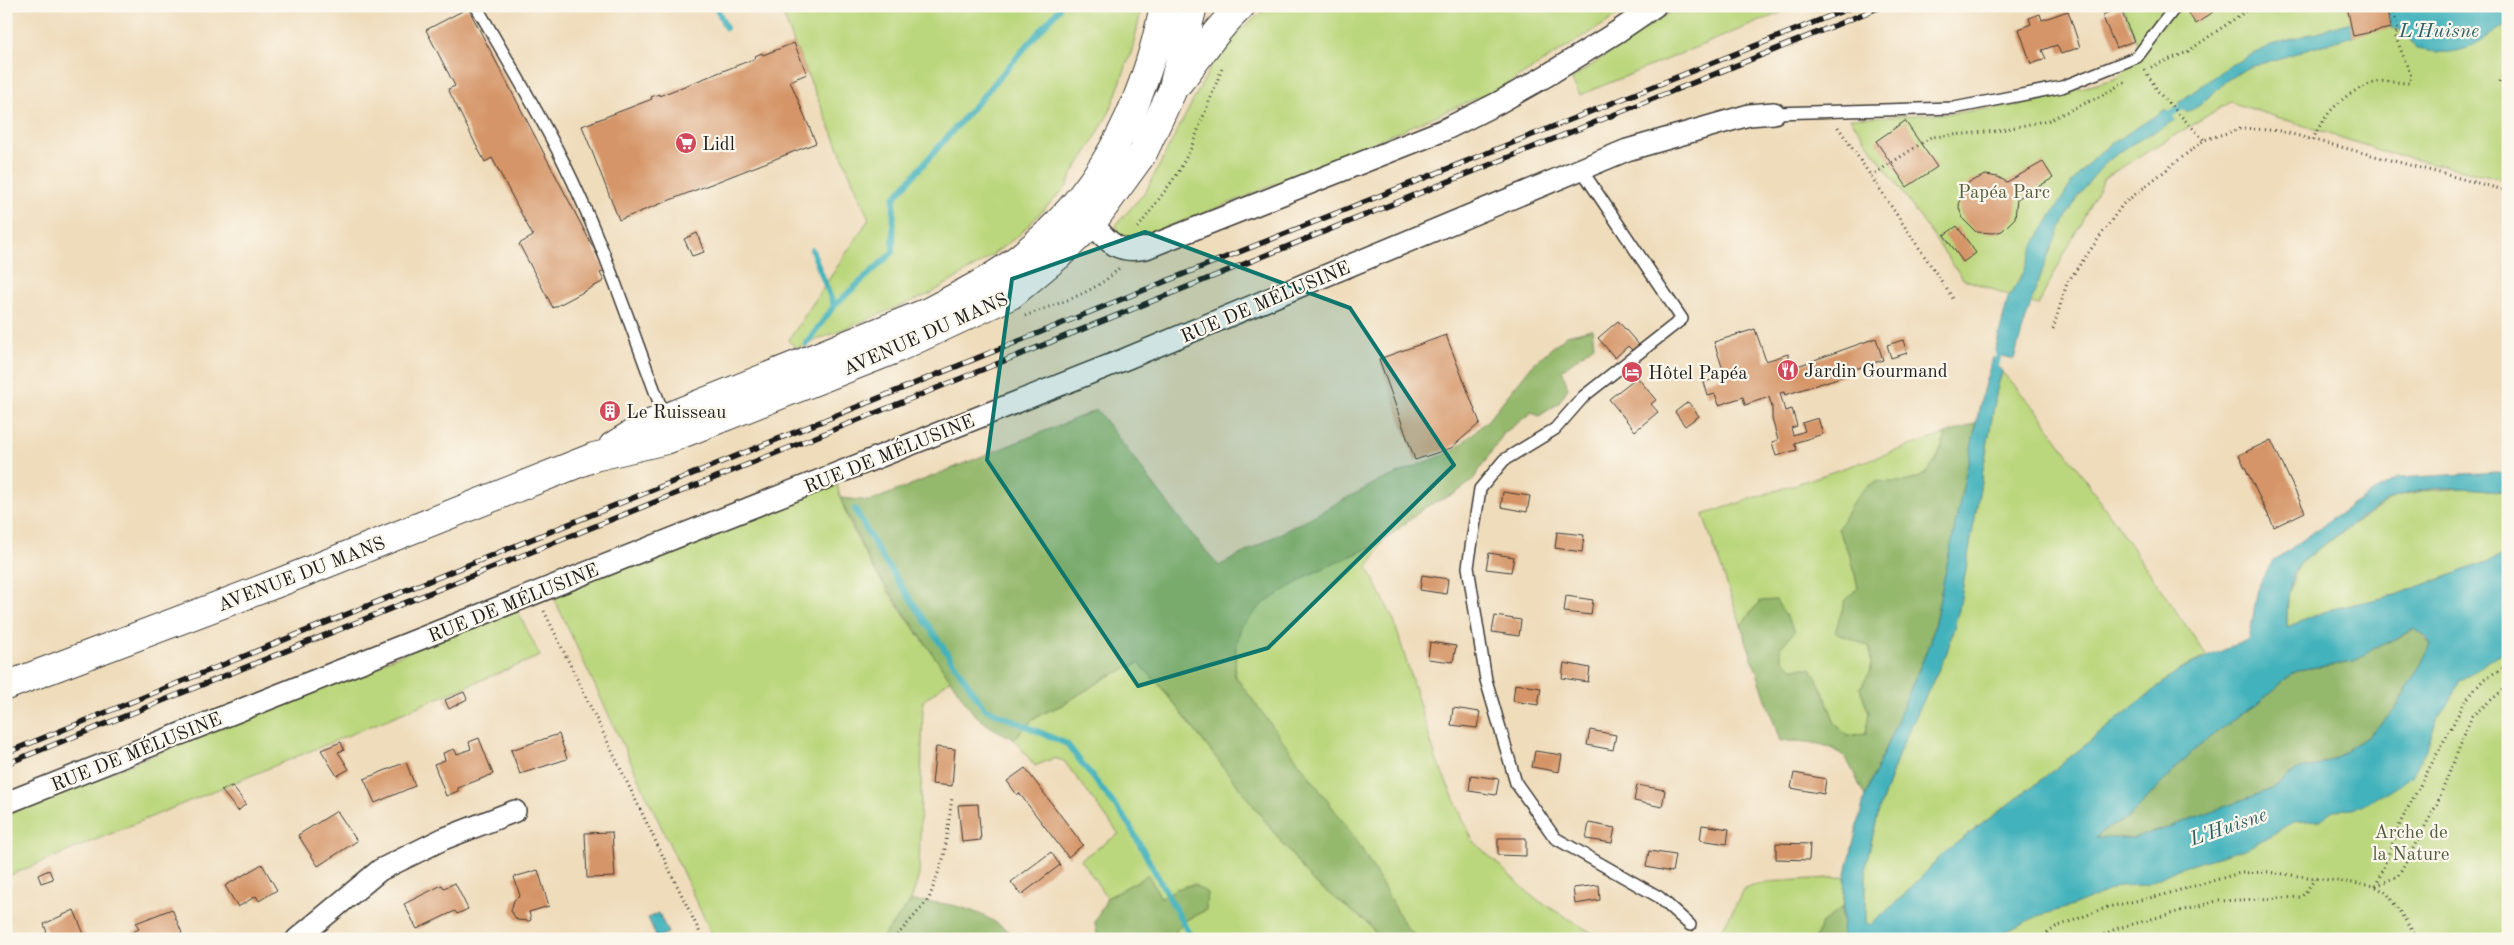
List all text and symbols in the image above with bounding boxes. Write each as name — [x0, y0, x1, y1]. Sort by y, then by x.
water label: L'Huisne — [2398, 22, 2479, 42]
supermarket icon: Lidl — [674, 131, 698, 155]
place label: Lidl — [702, 136, 735, 155]
park label: Papéa Parc — [1958, 184, 2050, 203]
street label: RUE DE MÉLUSINE — [1177, 255, 1353, 348]
street label: AVENUE DU MANS — [841, 290, 1011, 380]
restaurant icon: Jardin Gourmand — [1776, 358, 1800, 382]
hotel icon: Hôtel Papéa — [1620, 360, 1644, 384]
place label: Jardin Gourmand — [1804, 363, 1948, 382]
place label: Hôtel Papéa — [1648, 365, 1748, 384]
building icon: Le Ruisseau — [598, 399, 622, 423]
place label: Le Ruisseau — [626, 404, 726, 423]
street label: RUE DE MÉLUSINE — [801, 409, 978, 498]
street label: AVENUE DU MANS — [215, 535, 388, 616]
street label: RUE DE MÉLUSINE — [425, 558, 602, 647]
street label: RUE DE MÉLUSINE — [48, 707, 225, 796]
water label: L'Huisne — [2186, 805, 2270, 851]
park label: Arche de la Nature — [2372, 824, 2450, 865]

